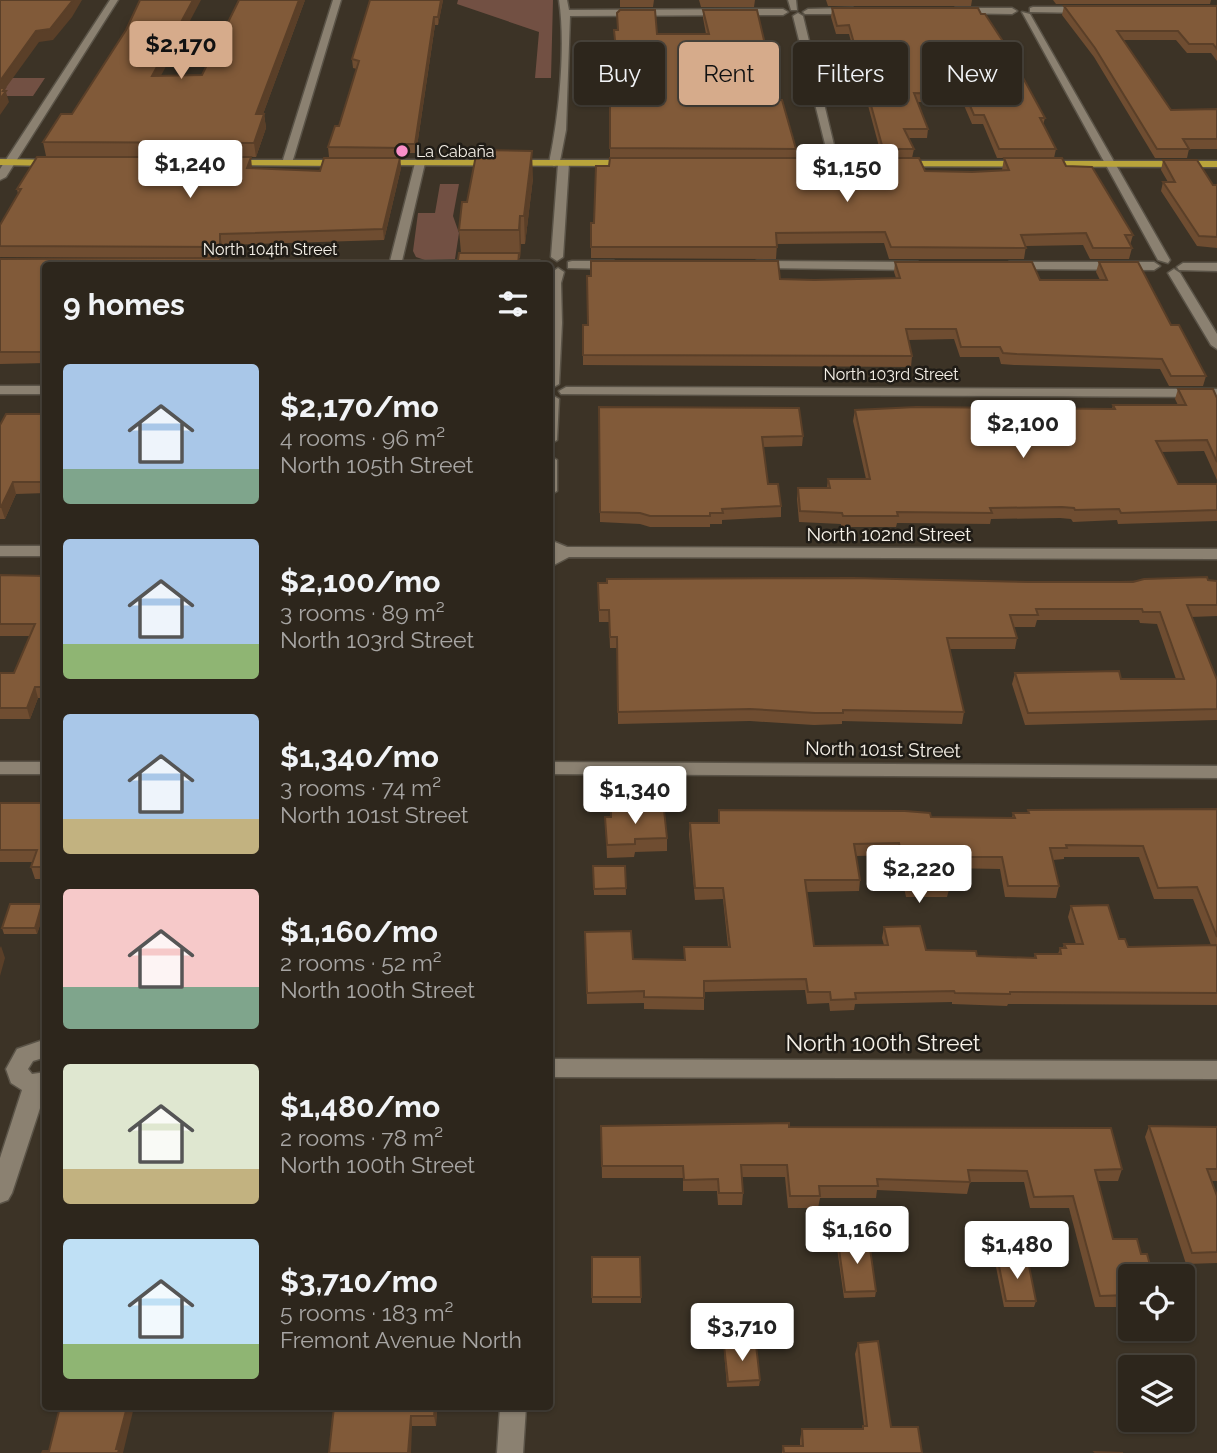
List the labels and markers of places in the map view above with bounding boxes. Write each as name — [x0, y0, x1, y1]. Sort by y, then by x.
pin: $2,170 — [124, 22, 238, 81]
pin: $1,240 — [133, 140, 247, 200]
place label: La Cabaña — [416, 142, 494, 161]
marker: La Cabaña — [394, 143, 410, 159]
pin: $1,150 — [790, 144, 904, 204]
pin: $2,100 — [966, 400, 1080, 460]
pin: $1,340 — [578, 766, 692, 826]
pin: $2,220 — [862, 846, 976, 905]
pin: $1,160 — [800, 1206, 914, 1266]
pin: $1,480 — [960, 1222, 1074, 1281]
pin: $3,710 — [685, 1304, 799, 1363]

